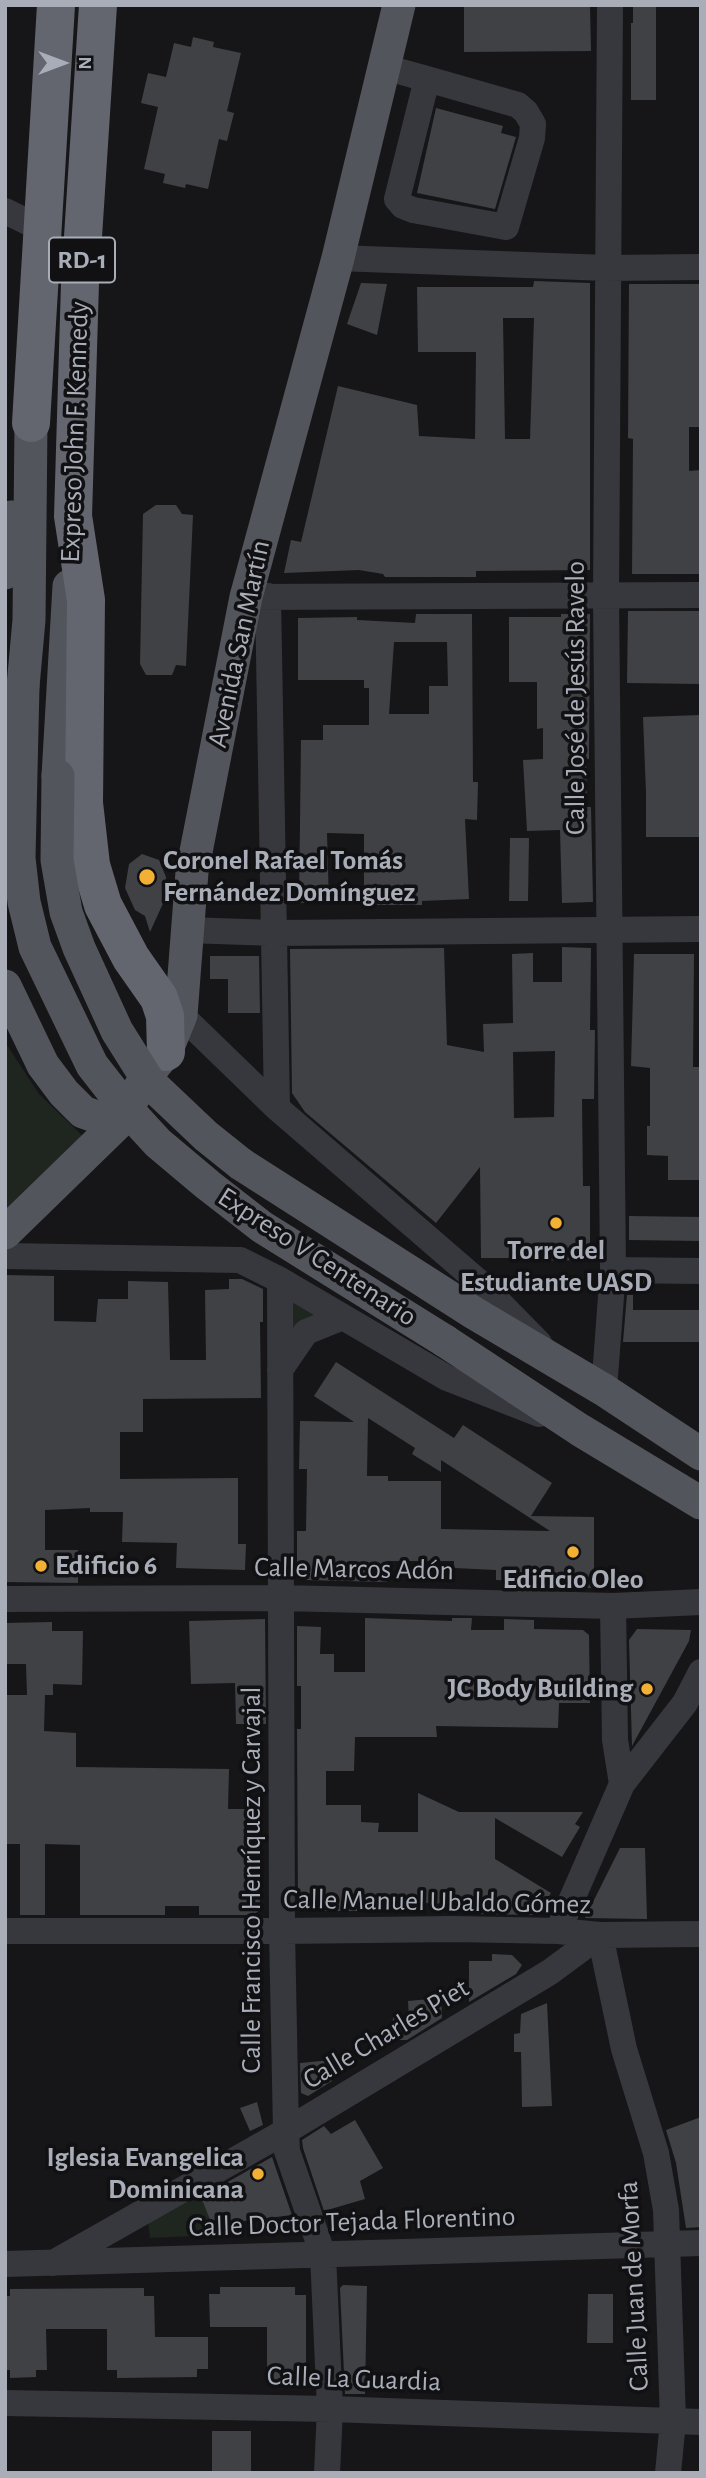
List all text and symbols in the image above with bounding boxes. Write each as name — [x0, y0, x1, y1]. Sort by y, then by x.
north arrow — [28, 28, 98, 98]
text: N — [75, 56, 94, 70]
road number: RD-1 — [49, 238, 115, 282]
street label: Expreso John F. Kennedy — [54, 301, 96, 563]
street label: Avenida San Martín — [201, 537, 277, 751]
street label: Calle José de Jesús Ravelo — [559, 561, 593, 835]
place label: Coronel Rafael Tomás Fernández Domínguez — [163, 844, 415, 910]
marker: Coronel Rafael Tomás Fernández Domínguez — [137, 867, 157, 887]
street label: Expreso V Centenario — [211, 1180, 423, 1334]
marker: Torre del Estudiante UASD — [548, 1215, 564, 1231]
place label: Torre del Estudiante UASD — [460, 1234, 652, 1300]
marker: Edificio Oleo — [565, 1544, 581, 1560]
place label: Edificio 6 — [55, 1549, 157, 1583]
street label: Calle Marcos Adón — [254, 1550, 454, 1588]
marker: Edificio 6 — [33, 1558, 49, 1574]
place label: Edificio Oleo — [502, 1563, 644, 1597]
place label: JC Body Building — [447, 1672, 633, 1706]
marker: JC Body Building — [639, 1681, 655, 1697]
street label: Calle Francisco Henríquez y Carvajal — [235, 1687, 269, 2073]
street label: Calle Manuel Ubaldo Gómez — [283, 1883, 591, 1921]
street label: Calle Charles Piet — [297, 1971, 475, 2097]
place label: Iglesia Evangelica Dominicana — [46, 2141, 244, 2207]
marker: Iglesia Evangelica Dominicana — [250, 2166, 266, 2182]
street label: Calle Juan de Morfa — [612, 2180, 656, 2392]
street label: Calle Doctor Tejada Florentino — [188, 2200, 516, 2244]
street label: Calle La Guardia — [266, 2359, 442, 2399]

